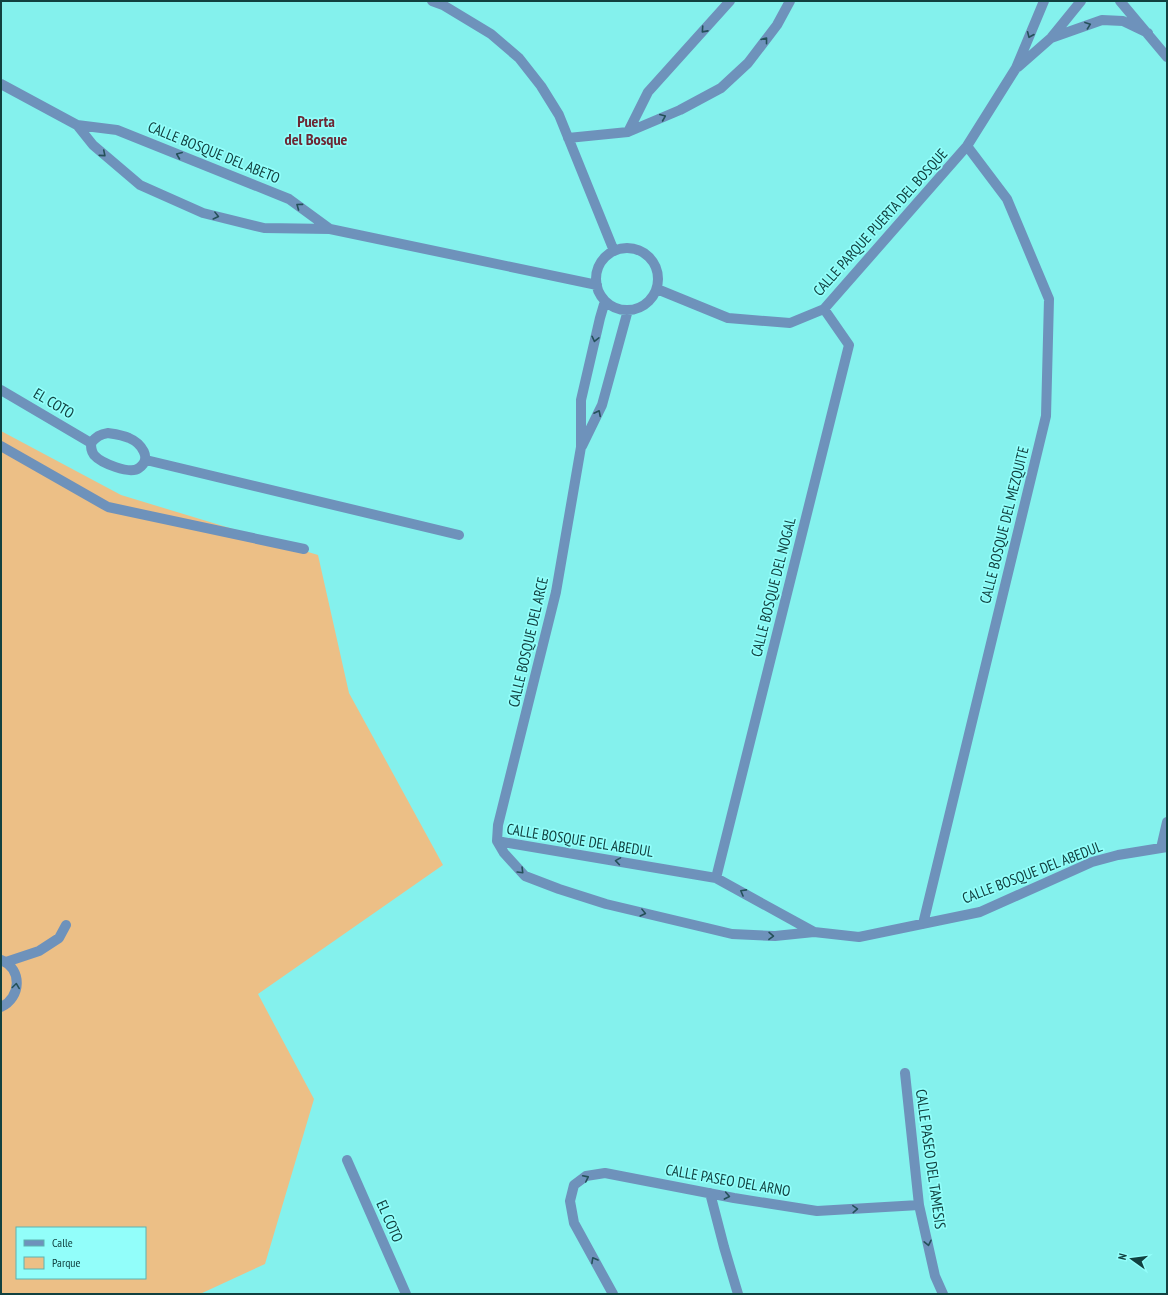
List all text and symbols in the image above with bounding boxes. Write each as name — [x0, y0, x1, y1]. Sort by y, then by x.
one-way arrow — [1084, 21, 1091, 29]
one-way arrow — [702, 25, 709, 33]
one-way arrow — [1027, 31, 1035, 38]
one-way arrow — [761, 38, 768, 45]
district label: Puerta del Bosque — [285, 111, 348, 149]
one-way arrow — [659, 114, 667, 122]
street label: CALLE BOSQUE DEL ABETO — [145, 117, 283, 187]
street label: CALLE PARQUE PUERTA DEL BOSQUE — [809, 144, 951, 300]
one-way arrow — [99, 150, 106, 157]
one-way arrow — [176, 152, 184, 160]
one-way arrow — [296, 204, 303, 211]
one-way arrow — [212, 211, 219, 220]
one-way arrow — [592, 336, 600, 342]
street label: EL COTO — [30, 384, 78, 422]
one-way arrow — [594, 409, 601, 417]
street label: CALLE BOSQUE DEL MEZQUITE — [975, 444, 1033, 606]
street label: CALLE BOSQUE DEL NOGAL — [746, 514, 800, 659]
street label: CALLE BOSQUE DEL ARCE — [504, 575, 552, 709]
street label: CALLE BOSQUE DEL ABEDUL — [505, 819, 656, 861]
street label: CALLE BOSQUE DEL ABEDUL — [959, 836, 1105, 907]
one-way arrow — [615, 857, 621, 866]
one-way arrow — [517, 866, 524, 874]
one-way arrow — [740, 890, 747, 897]
one-way arrow — [640, 909, 647, 917]
one-way arrow — [768, 932, 774, 940]
one-way arrow — [11, 983, 20, 989]
street label: CALLE PASEO DEL TAMESIS — [912, 1088, 950, 1230]
street label: CALLE PASEO DEL ARNO — [664, 1160, 792, 1200]
one-way arrow — [582, 1175, 589, 1183]
one-way arrow — [723, 1192, 730, 1200]
street label: EL COTO — [372, 1197, 408, 1245]
one-way arrow — [852, 1205, 858, 1214]
legend — [16, 1227, 146, 1279]
text: Calle — [52, 1235, 73, 1250]
north arrow — [1112, 1239, 1152, 1279]
one-way arrow — [923, 1240, 931, 1247]
text: N — [1115, 1252, 1130, 1261]
text: Parque — [52, 1255, 81, 1270]
one-way arrow — [592, 1257, 599, 1264]

